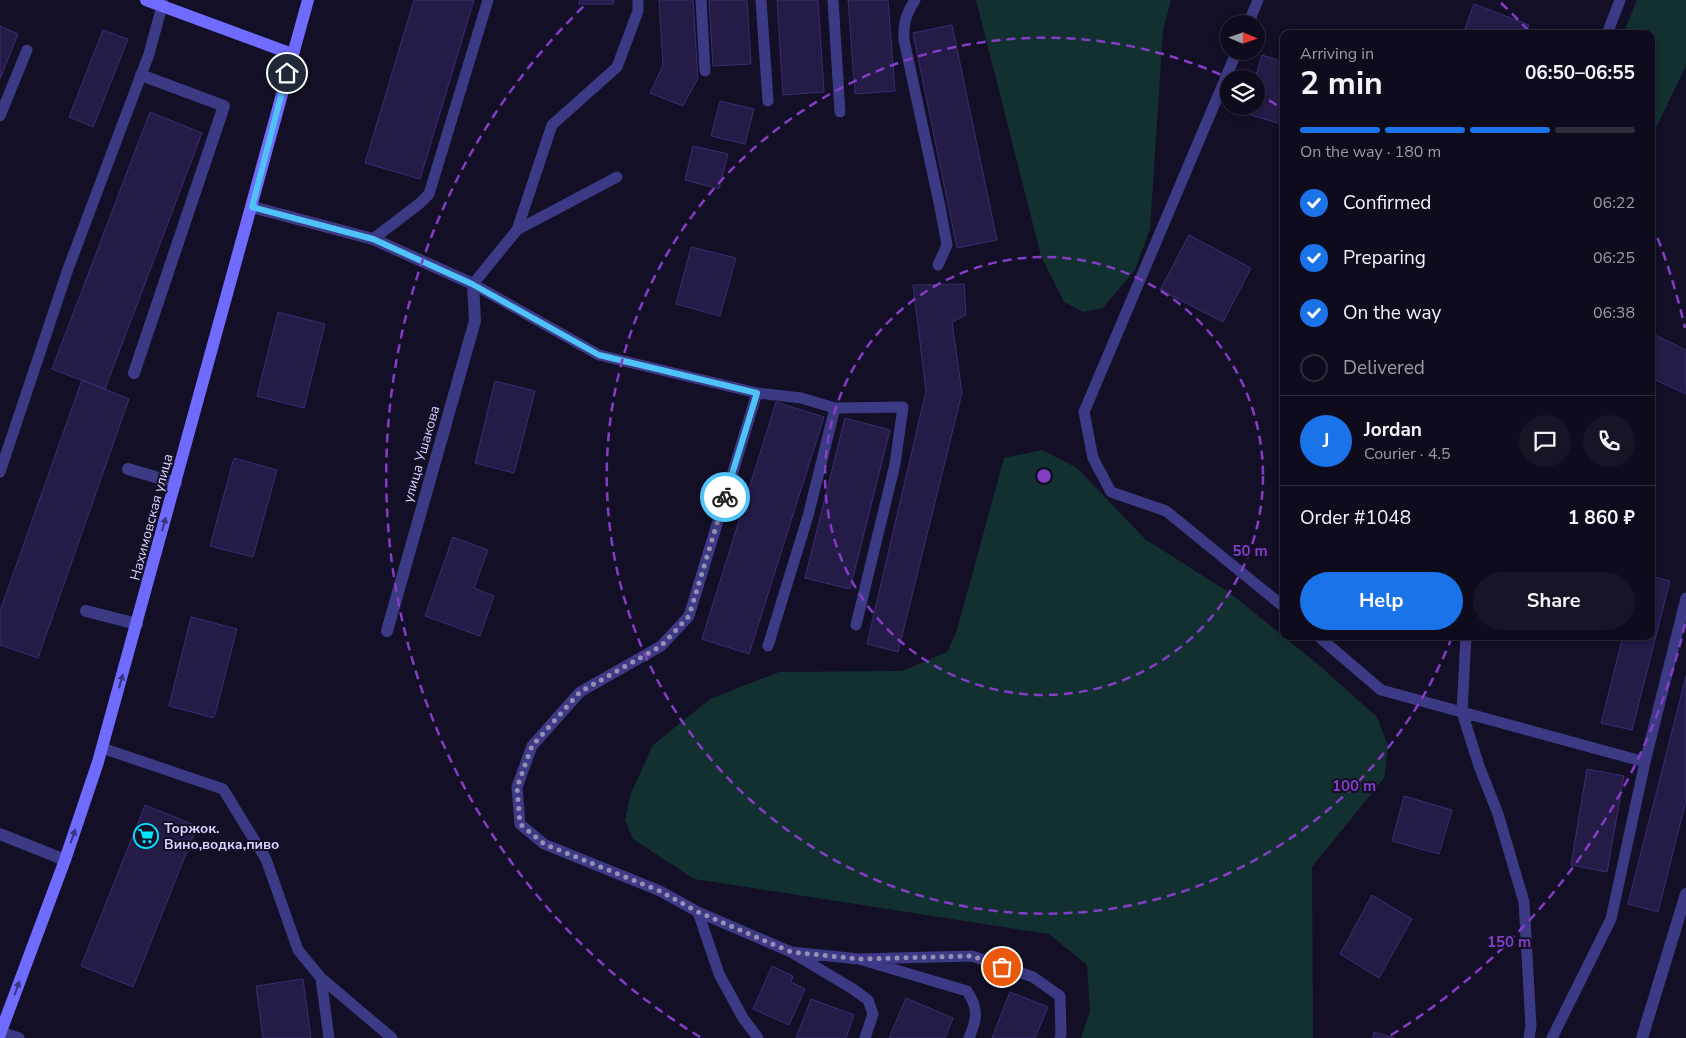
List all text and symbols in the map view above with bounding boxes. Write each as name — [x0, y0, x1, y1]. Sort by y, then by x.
north arrow — [1220, 15, 1265, 60]
map controls — [1220, 15, 1265, 115]
text: Arriving in — [1300, 43, 1374, 65]
pin — [266, 52, 308, 94]
icon: home — [273, 59, 301, 87]
text: 06:50–06:55 — [1525, 60, 1635, 86]
text: 2 min — [1300, 62, 1383, 105]
button: layers — [1220, 70, 1265, 115]
text: On the way · 180 m — [1300, 141, 1441, 163]
icon: check — [1300, 189, 1328, 217]
text: Confirmed — [1343, 190, 1431, 216]
text: 06:22 — [1593, 192, 1635, 214]
icon: check — [1300, 244, 1328, 272]
text: Preparing — [1343, 245, 1426, 271]
text: 06:25 — [1593, 247, 1635, 269]
icon: check — [1300, 299, 1328, 327]
text: On the way — [1343, 300, 1441, 326]
text: 06:38 — [1593, 302, 1635, 324]
text: Delivered — [1343, 355, 1425, 381]
street label: улица Ушакова — [399, 403, 444, 505]
button: chat — [1519, 415, 1571, 467]
button: phone — [1583, 415, 1635, 467]
text: Jordan — [1364, 417, 1422, 443]
text: J — [1323, 428, 1329, 454]
text: Courier · 4.5 — [1364, 443, 1450, 465]
street label: Нахимовская улица — [125, 452, 178, 583]
centre of rings — [1035, 467, 1053, 485]
courier — [700, 472, 750, 522]
icon: bike — [711, 483, 739, 511]
text: Order #1048 — [1300, 505, 1411, 531]
text: 1 860 ₽ — [1568, 505, 1635, 531]
one-way arrow — [160, 516, 168, 532]
text: 50 m — [1232, 541, 1268, 561]
button: Help — [1300, 572, 1463, 630]
button: Share — [1473, 572, 1635, 630]
one-way arrow — [117, 673, 125, 688]
text: 100 m — [1332, 776, 1376, 796]
place label: Торжок. Вино,водка,пиво — [164, 819, 279, 854]
supermarket icon: Торжок. Вино,водка,пиво — [133, 823, 159, 849]
one-way arrow — [69, 828, 77, 843]
text: 150 m — [1487, 932, 1531, 952]
pin — [981, 946, 1023, 988]
icon: bag — [988, 953, 1016, 981]
one-way arrow — [14, 981, 21, 996]

